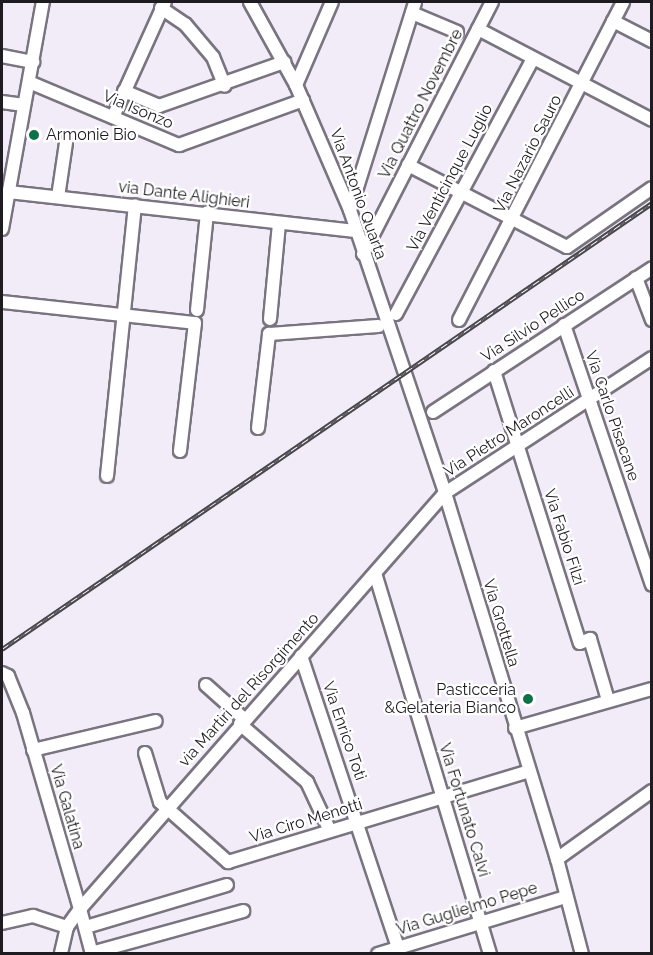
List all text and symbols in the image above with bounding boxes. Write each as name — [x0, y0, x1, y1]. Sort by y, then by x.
street label: Via Quattro Novembre — [375, 26, 467, 182]
street label: Via Isonzo — [100, 87, 176, 133]
street label: Via Nazario Sauro — [490, 92, 566, 216]
street label: Via Venticinque Luglio — [403, 101, 497, 255]
place label: Armonie Bio — [46, 125, 137, 145]
street label: Via Antonio Quarta — [325, 126, 391, 262]
marker: Armonie Bio — [27, 128, 41, 142]
street label: via Dante Alighieri — [117, 177, 251, 213]
street label: Via Silvio Pellico — [478, 285, 588, 367]
street label: Via Carlo Pisacane — [581, 348, 643, 484]
street label: Via Pietro Maroncelli — [440, 383, 578, 481]
street label: Via Fabio Filzi — [539, 487, 589, 587]
street label: Via Grottella — [479, 577, 523, 669]
street label: via Martiri del Risorgimento — [175, 609, 323, 771]
street label: Via Enrico Toti — [318, 679, 370, 783]
place label: Pasticceria &Gelateria Bianco — [385, 680, 516, 718]
marker: Pasticceria &Gelateria Bianco — [521, 692, 535, 706]
street label: Via Fortunato Calvi — [435, 741, 493, 879]
street label: Via Galatina — [46, 762, 88, 852]
street label: Via Ciro Menotti — [247, 795, 365, 847]
street label: Via Guglielmo Pepe — [394, 878, 540, 940]

